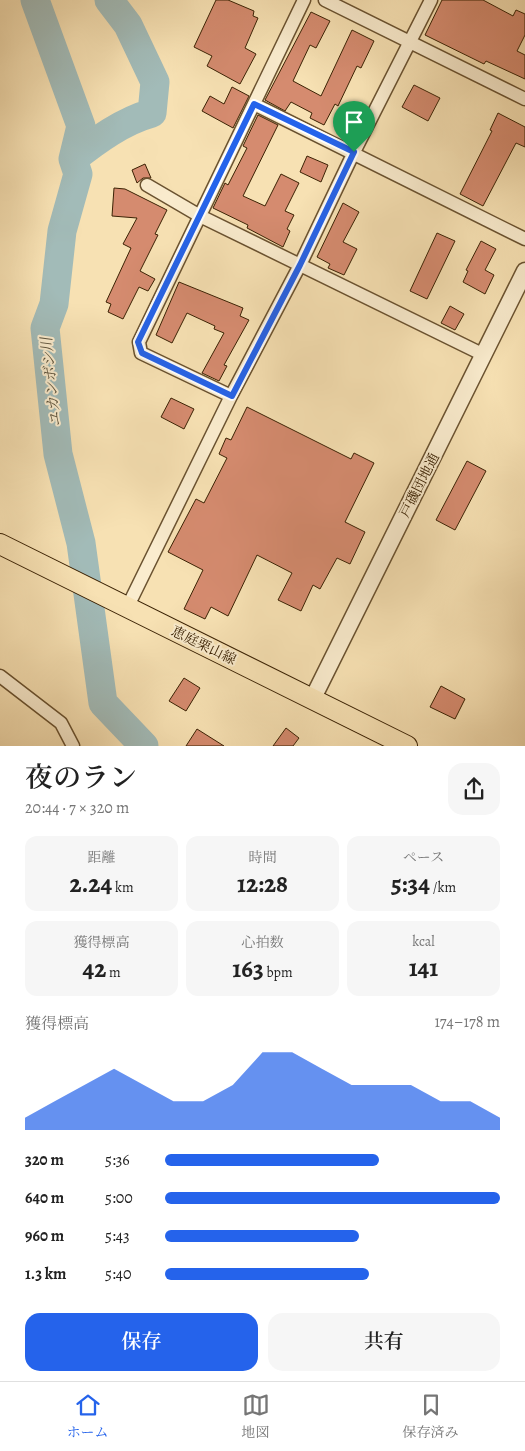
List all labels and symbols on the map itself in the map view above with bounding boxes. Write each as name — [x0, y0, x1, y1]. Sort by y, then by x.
pin — [333, 101, 375, 152]
water label: ユカンボシ川 — [36, 334, 66, 428]
street label: 戸磯団地通 — [395, 450, 444, 521]
street label: 恵庭栗山線 — [168, 622, 239, 669]

